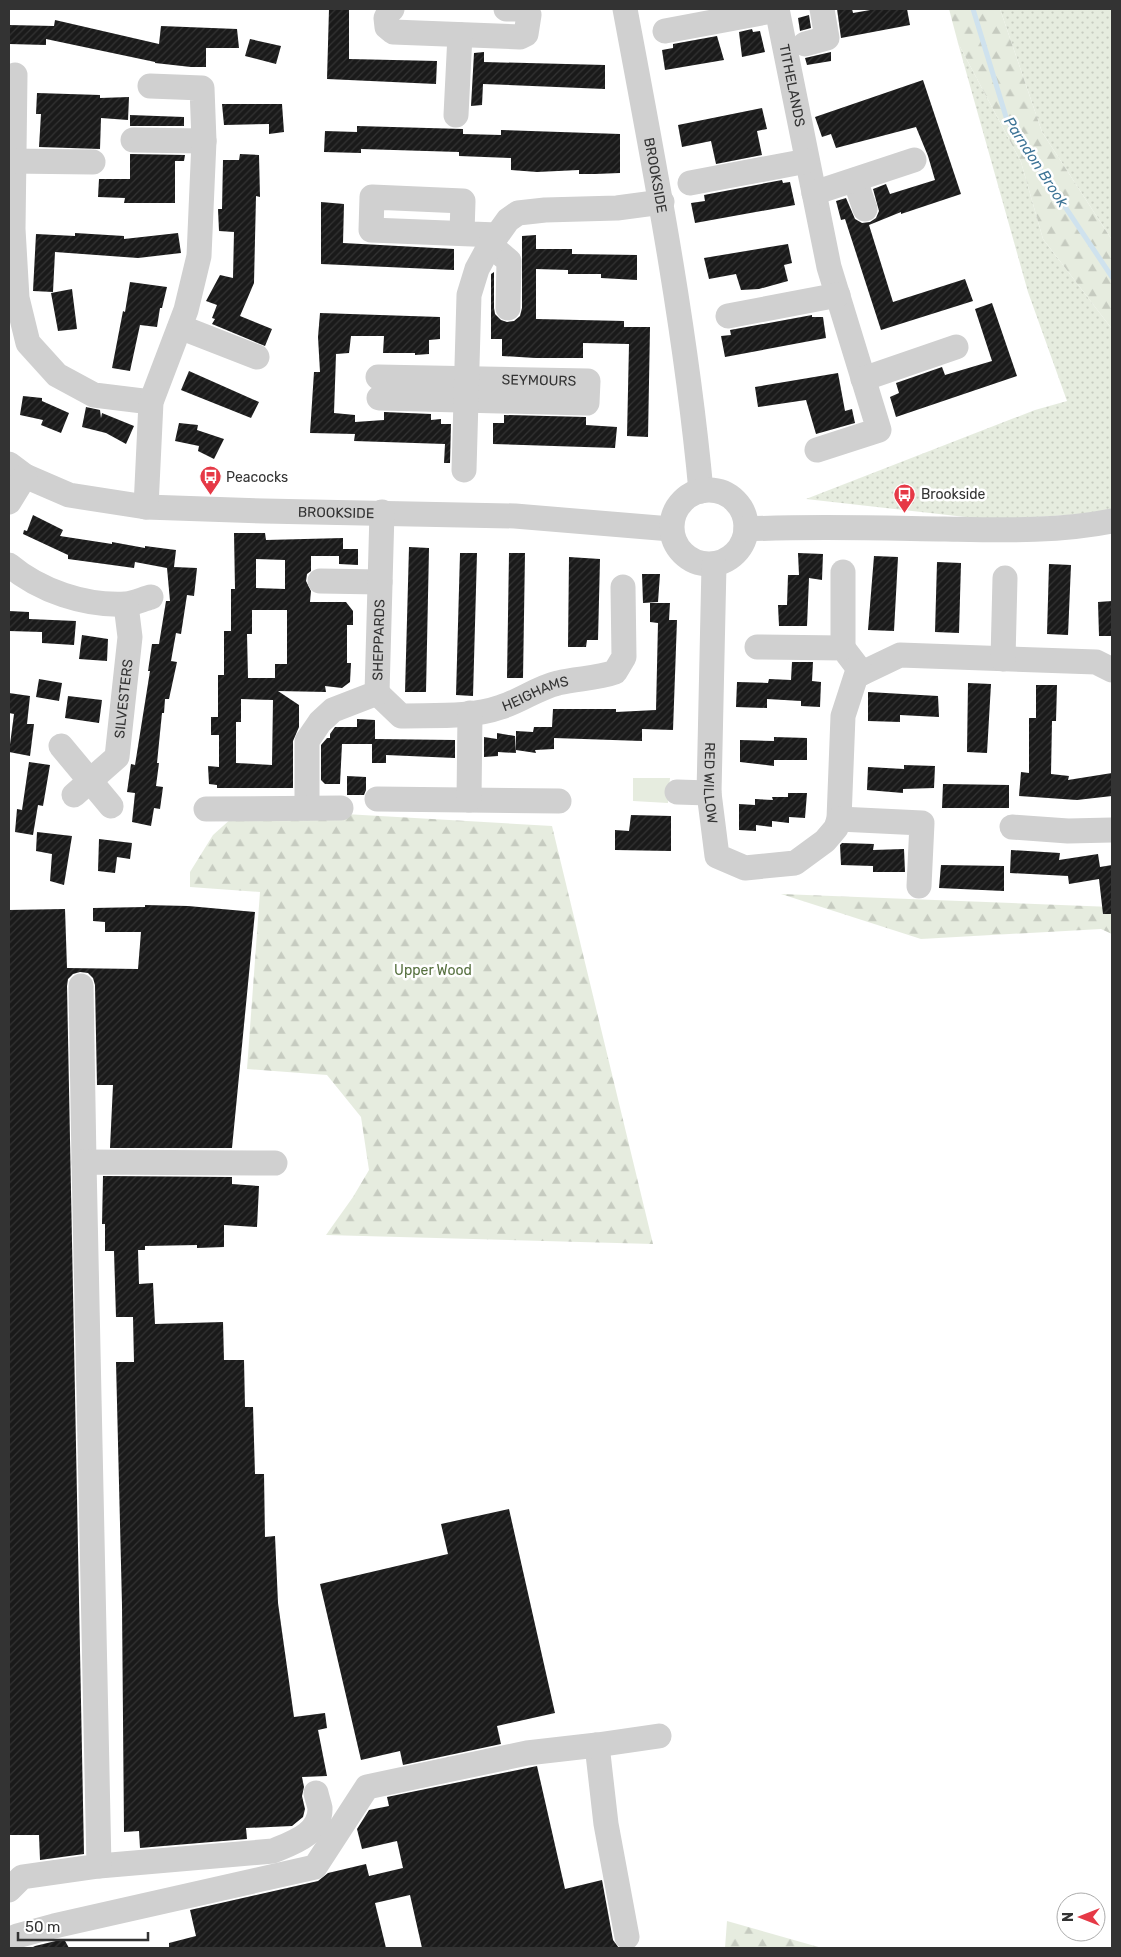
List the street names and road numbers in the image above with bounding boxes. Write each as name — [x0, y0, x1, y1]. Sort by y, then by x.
street label: TITHELANDS — [775, 43, 809, 129]
street label: BROOKSIDE — [640, 136, 670, 214]
street label: SEYMOURS — [502, 371, 577, 390]
street label: BROOKSIDE — [298, 504, 374, 522]
street label: SHEPPARDS — [369, 599, 389, 681]
street label: SILVESTERS — [111, 658, 137, 739]
street label: HEIGHAMS — [500, 673, 570, 715]
street label: RED WILLOW — [700, 742, 721, 825]

